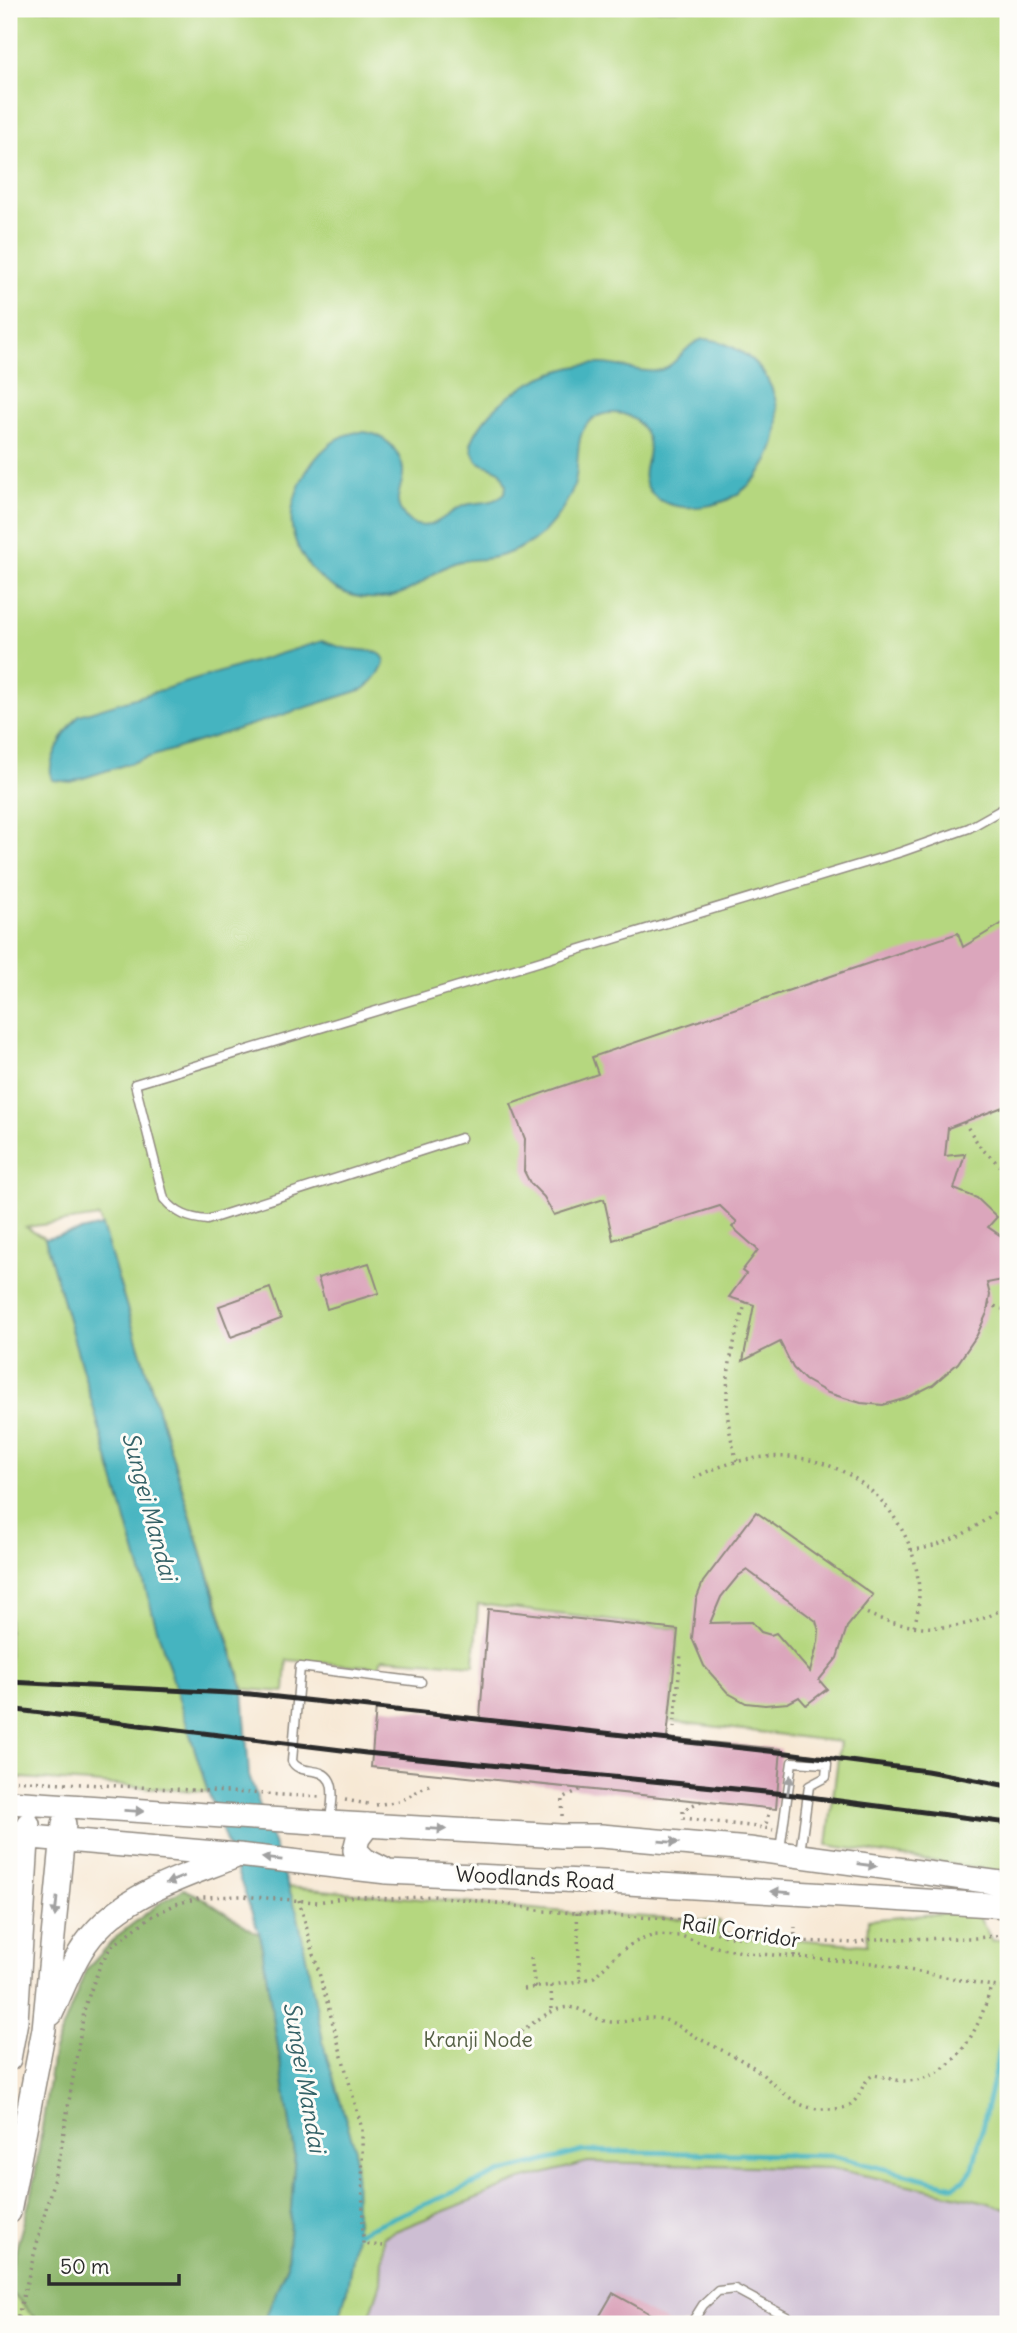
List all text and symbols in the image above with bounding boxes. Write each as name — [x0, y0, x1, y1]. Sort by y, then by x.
water label: Sungei Mandai — [116, 1429, 184, 1586]
one-way arrow — [784, 1774, 795, 1796]
one-way arrow — [123, 1806, 145, 1817]
one-way arrow — [425, 1824, 447, 1835]
one-way arrow — [658, 1837, 680, 1848]
one-way arrow — [261, 1854, 283, 1865]
one-way arrow — [856, 1859, 878, 1870]
street label: Woodlands Road — [455, 1860, 615, 1896]
one-way arrow — [164, 1875, 185, 1886]
one-way arrow — [769, 1887, 791, 1898]
one-way arrow — [50, 1896, 61, 1918]
street label: Rail Corridor — [680, 1908, 803, 1954]
water label: Sungei Mandai — [278, 2000, 333, 2157]
park label: Kranji Node — [423, 2026, 533, 2053]
scale bar — [49, 2242, 178, 2286]
text: 50 m — [60, 2253, 109, 2280]

